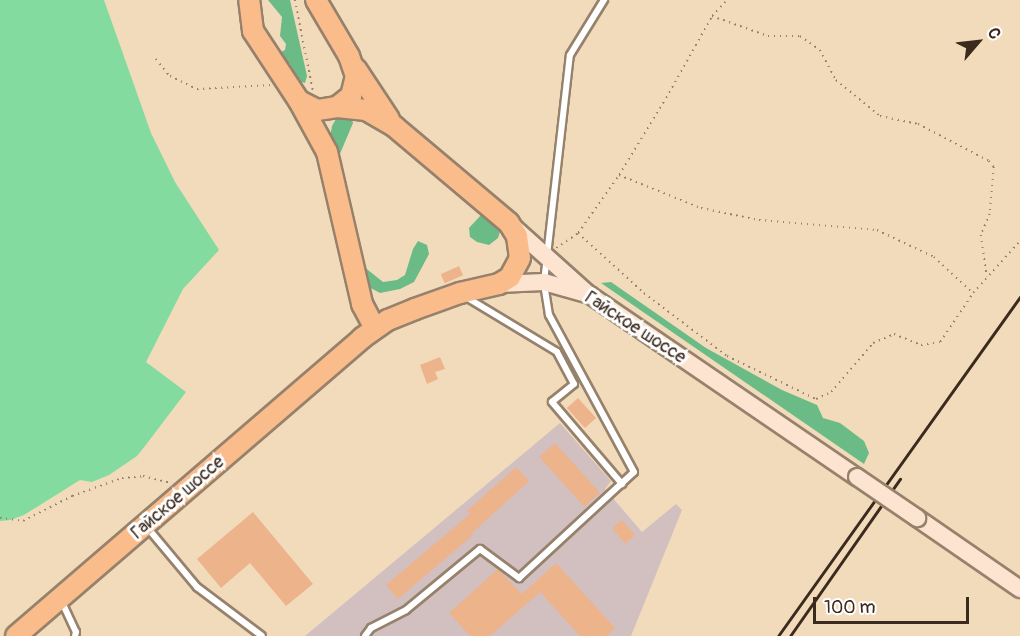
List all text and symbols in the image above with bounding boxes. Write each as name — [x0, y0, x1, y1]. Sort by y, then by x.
north arrow — [948, 12, 1008, 72]
text: С — [983, 24, 1005, 43]
street label: Гайское шоссе — [580, 287, 690, 369]
street label: Гайское шоссе — [127, 452, 229, 544]
scale bar — [816, 585, 972, 623]
text: 100 m — [824, 596, 876, 619]

